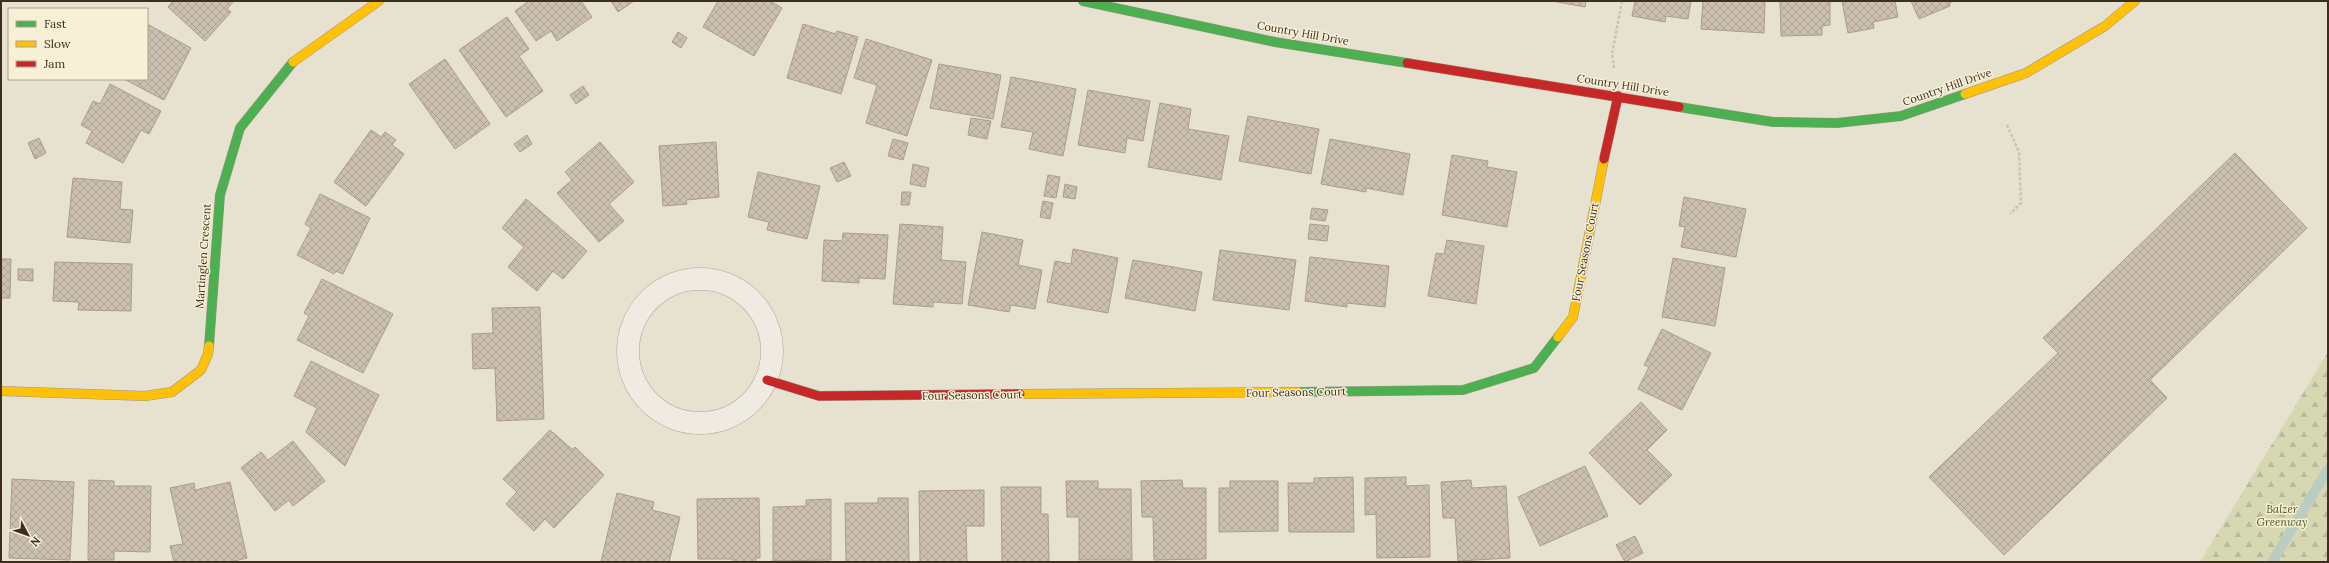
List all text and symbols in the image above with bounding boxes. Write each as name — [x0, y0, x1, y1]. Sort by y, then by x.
legend — [8, 8, 148, 80]
text: Fast — [44, 16, 67, 31]
street label: Country Hill Drive — [1256, 18, 1350, 48]
text: Slow — [44, 36, 71, 51]
text: Jam — [43, 56, 65, 71]
street label: Country Hill Drive — [1901, 65, 1993, 109]
street label: Country Hill Drive — [1576, 71, 1670, 99]
street label: Four Seasons Court — [1569, 201, 1602, 303]
street label: Martinglen Crescent — [192, 202, 214, 309]
street label: Four Seasons Court — [1246, 384, 1347, 400]
street label: Four Seasons Court — [922, 387, 1023, 403]
park label: Balzer Greenway — [2257, 502, 2308, 529]
north arrow — [8, 515, 48, 555]
text: N — [27, 534, 44, 550]

